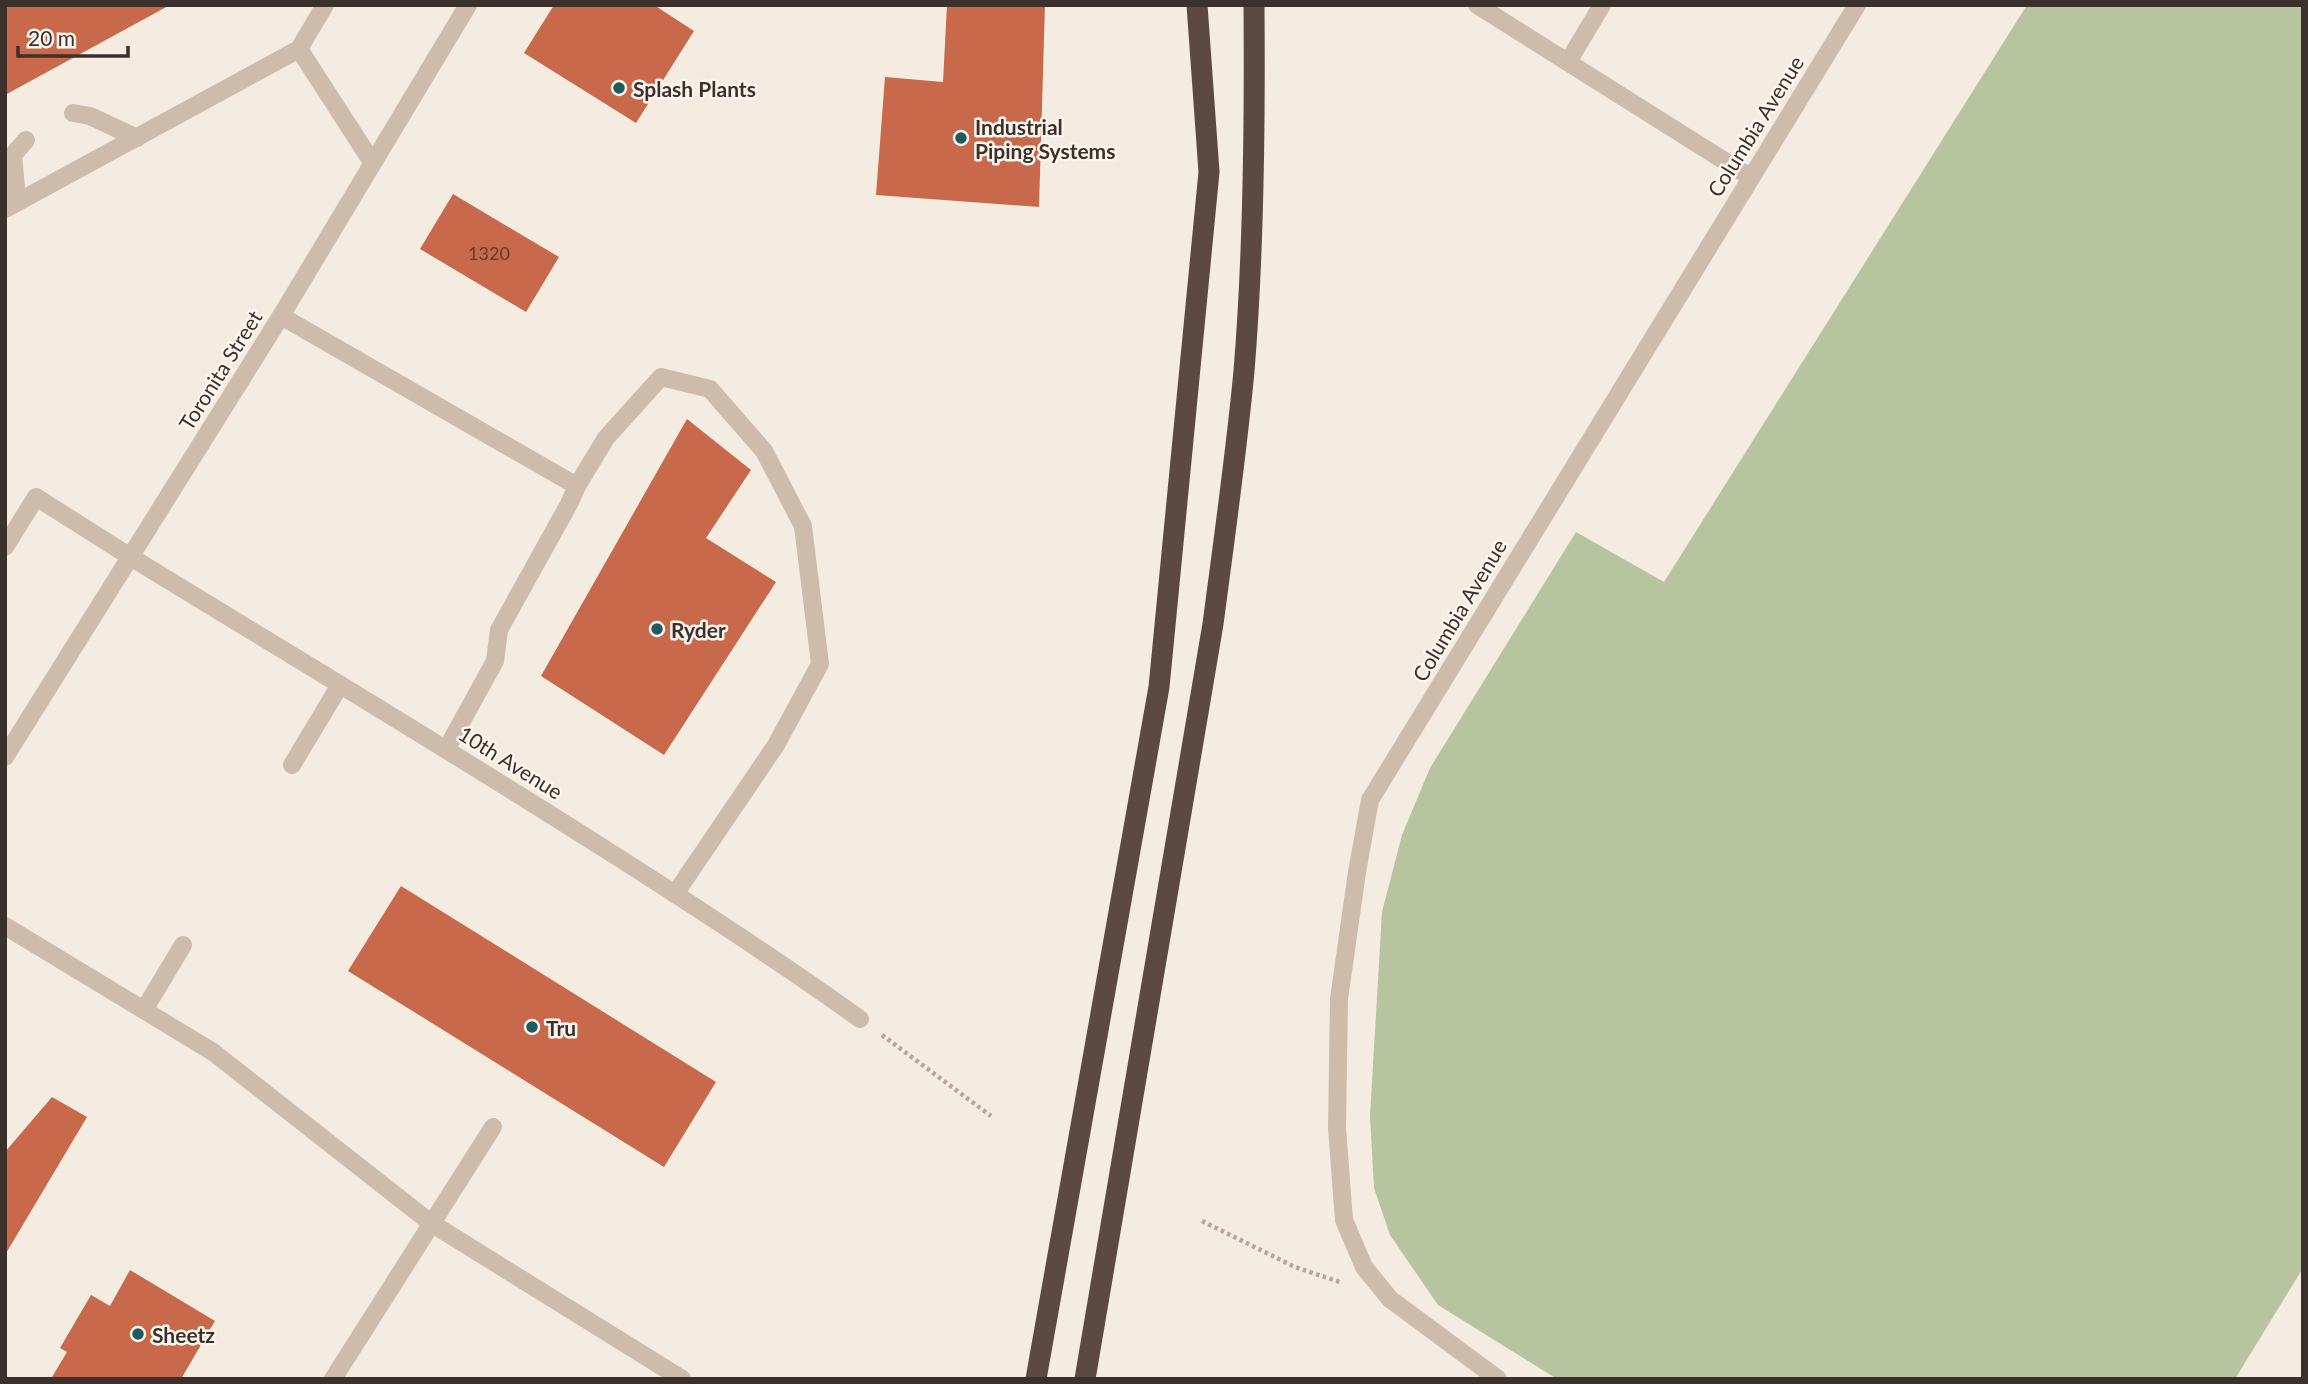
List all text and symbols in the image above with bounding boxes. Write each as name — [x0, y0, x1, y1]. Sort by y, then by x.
scale bar — [18, 14, 128, 58]
text: 20 m — [28, 25, 75, 50]
street label: Columbia Avenue — [1702, 51, 1808, 201]
place label: Splash Plants — [633, 76, 756, 101]
marker: Splash Plants — [611, 80, 627, 96]
place label: Industrial Piping Systems — [975, 114, 1115, 163]
marker: Industrial Piping Systems — [953, 130, 969, 146]
house number: 1320 — [468, 242, 510, 264]
street label: Toronita Street — [173, 305, 267, 434]
street label: Columbia Avenue — [1407, 535, 1511, 685]
place label: Ryder — [671, 617, 726, 642]
marker: Ryder — [649, 621, 665, 637]
street label: 10th Avenue — [454, 720, 568, 804]
place label: Tru — [546, 1015, 576, 1040]
marker: Tru — [524, 1019, 540, 1035]
place label: Sheetz — [152, 1322, 215, 1347]
marker: Sheetz — [130, 1326, 146, 1342]

